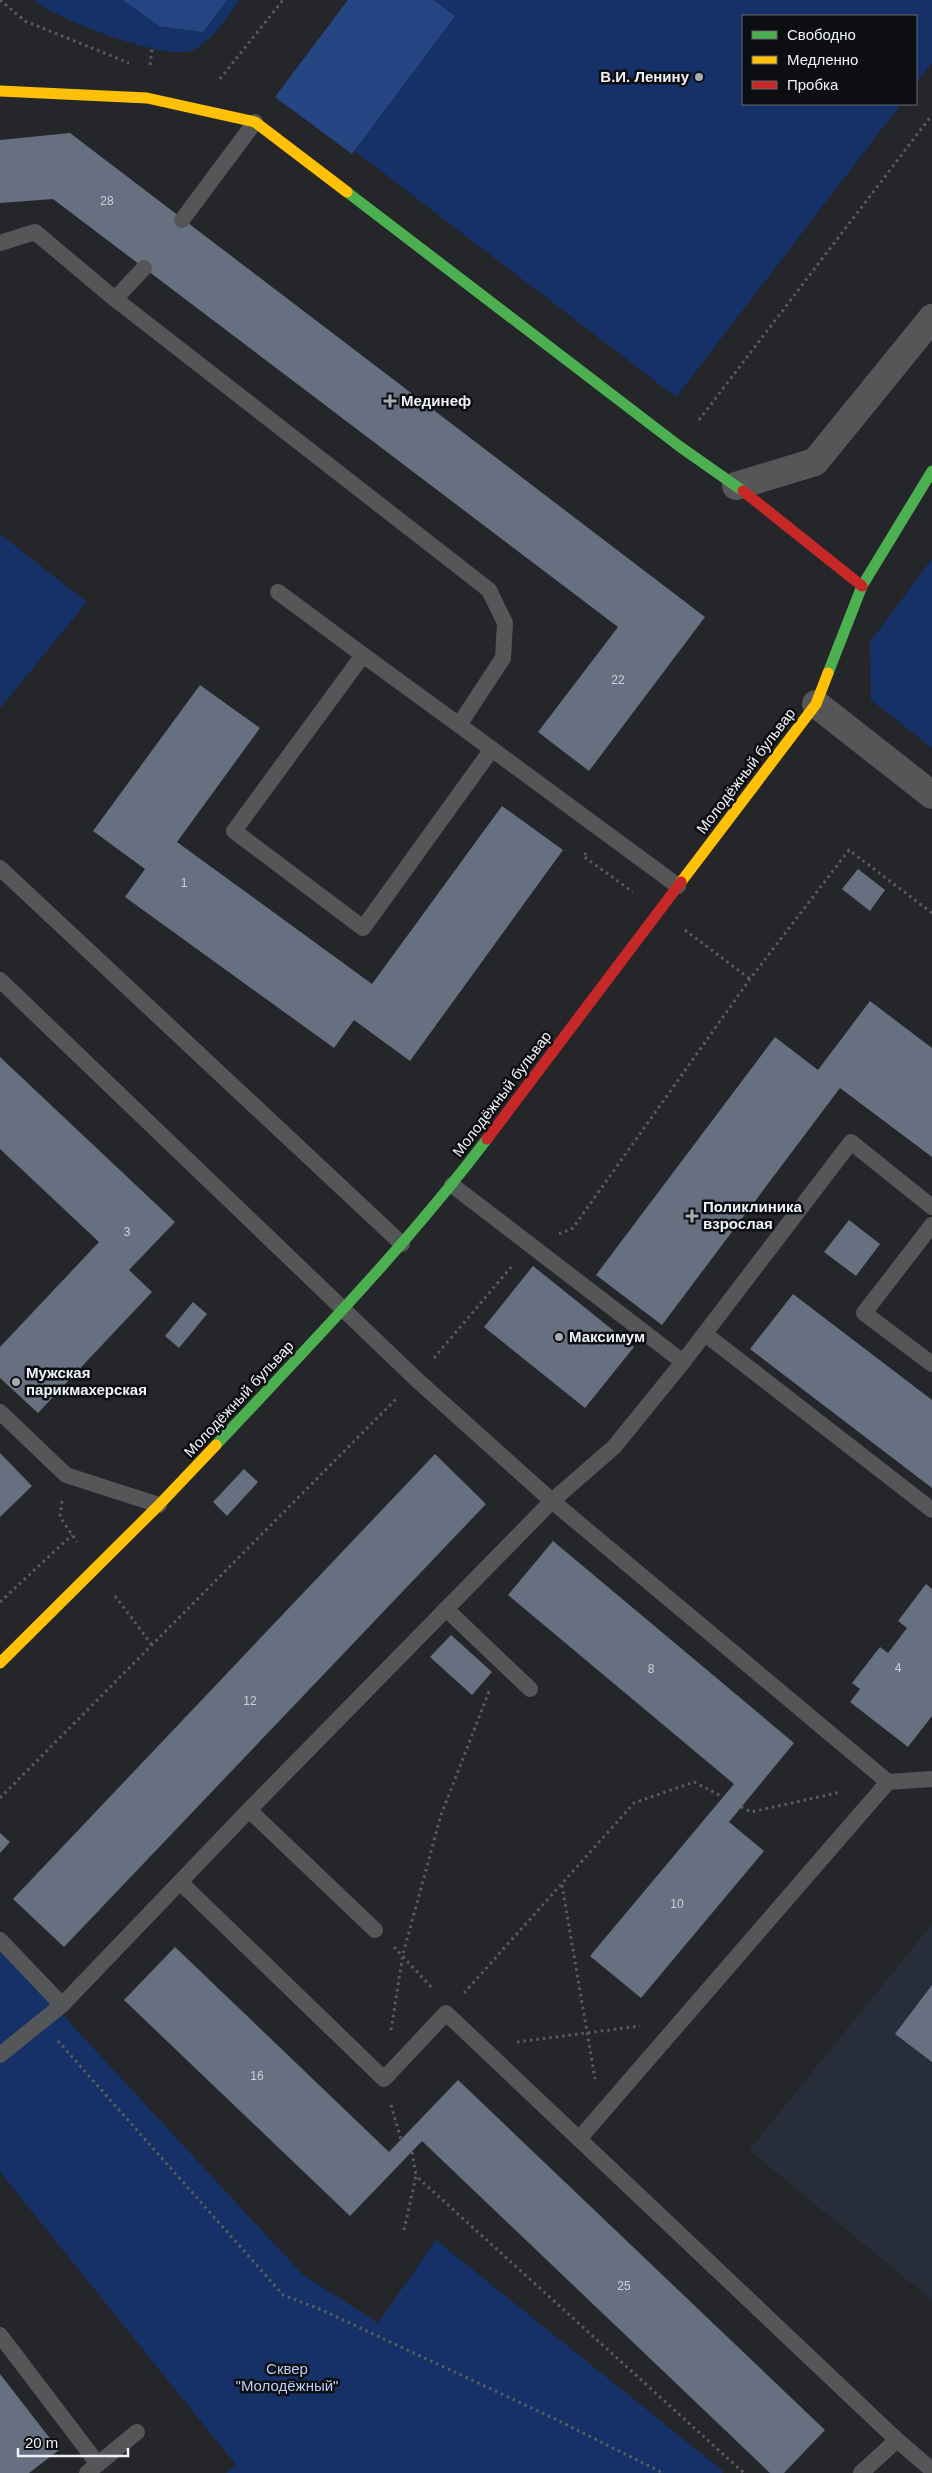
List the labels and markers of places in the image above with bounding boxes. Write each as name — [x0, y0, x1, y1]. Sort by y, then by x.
place label: В.И. Ленину — [600, 68, 690, 85]
marker: В.И. Ленину — [693, 71, 705, 83]
place label: Мединеф — [401, 392, 471, 409]
marker: Мединеф — [383, 394, 397, 408]
place label: Поликлиника взрослая — [703, 1198, 803, 1232]
marker: Поликлиника взрослая — [685, 1209, 699, 1223]
place label: Максимум — [569, 1328, 645, 1345]
marker: Максимум — [553, 1331, 565, 1343]
place label: Мужская парикмахерская — [26, 1364, 147, 1398]
marker: Мужская парикмахерская — [10, 1376, 22, 1388]

